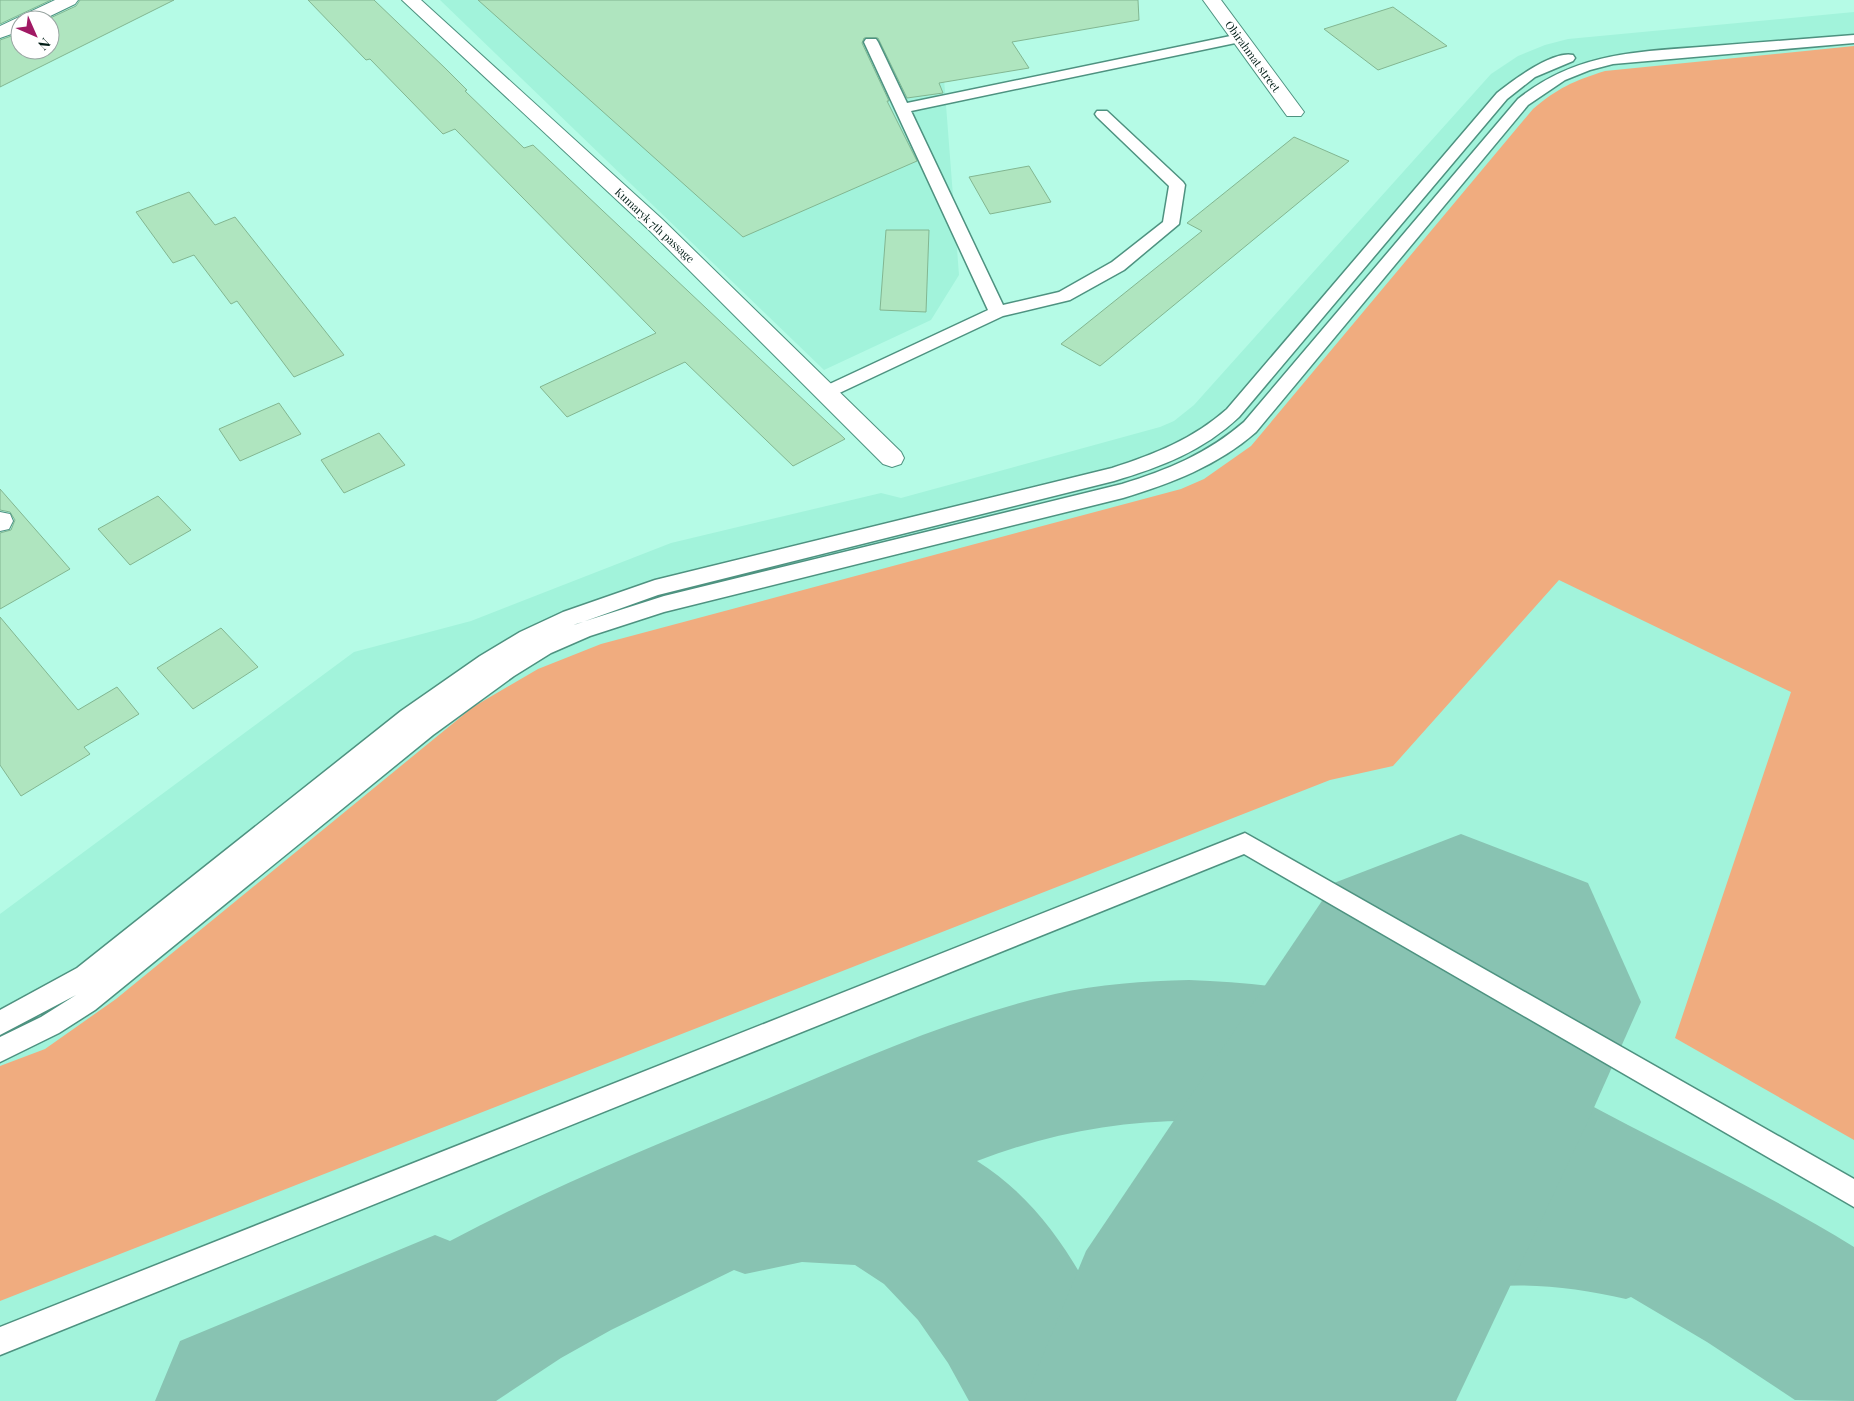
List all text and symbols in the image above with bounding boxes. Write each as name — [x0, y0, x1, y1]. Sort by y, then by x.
north arrow — [10, 10, 60, 60]
street label: Obirahmat street — [1222, 17, 1284, 95]
text: N — [34, 34, 55, 55]
street label: Kumaryk 7th passage — [612, 184, 698, 266]

